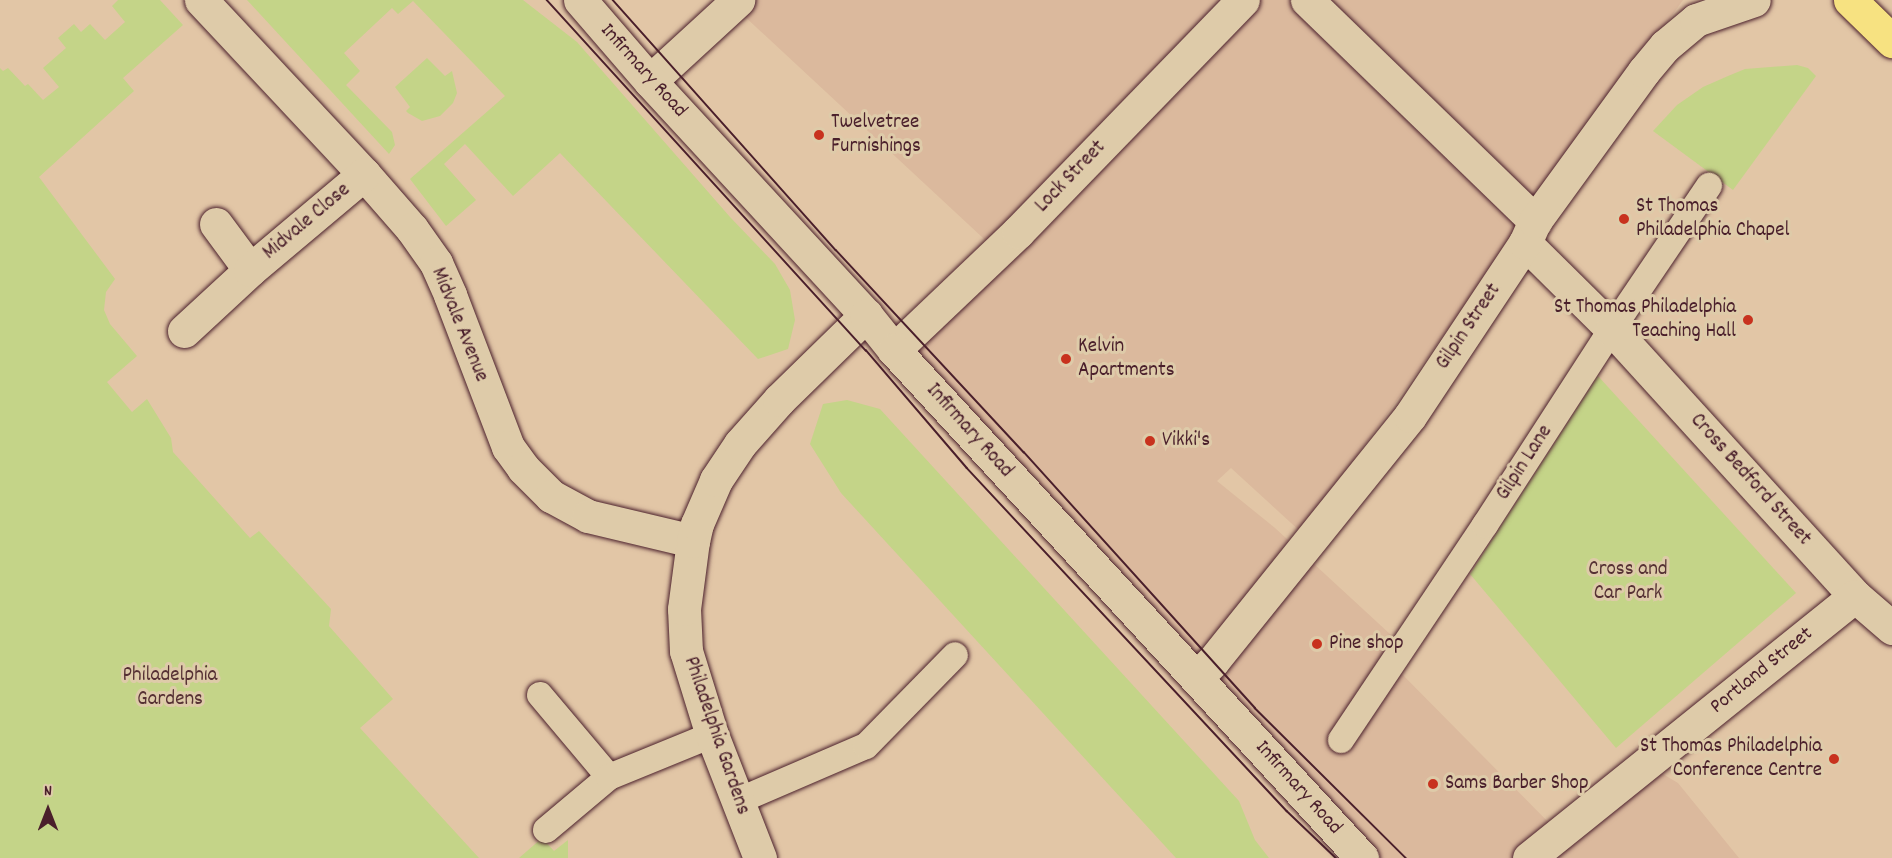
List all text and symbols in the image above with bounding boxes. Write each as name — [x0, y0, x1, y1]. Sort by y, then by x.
street label: Infirmary Road — [594, 19, 692, 123]
place label: Twelvetree Furnishings — [831, 110, 921, 160]
marker: Twelvetree Furnishings — [812, 128, 826, 142]
street label: Lock Street — [1030, 136, 1112, 218]
street label: Midvale Close — [258, 178, 356, 266]
place label: St Thomas Philadelphia Chapel — [1636, 194, 1789, 244]
marker: St Thomas Philadelphia Chapel — [1617, 212, 1631, 226]
street label: Midvale Avenue — [425, 264, 493, 386]
street label: Gilpin Street — [1431, 279, 1507, 375]
place label: St Thomas Philadelphia Teaching Hall — [1554, 295, 1736, 345]
marker: St Thomas Philadelphia Teaching Hall — [1741, 313, 1755, 327]
place label: Kelvin Apartments — [1078, 334, 1174, 384]
marker: Kelvin Apartments — [1059, 352, 1073, 366]
street label: Infirmary Road — [920, 379, 1018, 483]
street label: Cross Bedford Street — [1684, 409, 1816, 551]
street label: Gilpin Lane — [1491, 421, 1559, 505]
place label: Vikki's — [1162, 428, 1210, 454]
marker: Vikki's — [1143, 434, 1157, 448]
park label: Cross and Car Park — [1588, 557, 1668, 607]
street label: Portland Street — [1706, 622, 1818, 720]
place label: Pine shop — [1329, 631, 1404, 657]
marker: Pine shop — [1310, 637, 1324, 651]
street label: Philadelphia Gardens — [677, 654, 755, 818]
park label: Philadelphia Gardens — [123, 663, 217, 713]
place label: St Thomas Philadelphia Conference Centre — [1640, 734, 1822, 784]
street label: Infirmary Road — [1249, 736, 1347, 840]
marker: St Thomas Philadelphia Conference Centre — [1827, 752, 1841, 766]
place label: Sams Barber Shop — [1445, 771, 1589, 797]
marker: Sams Barber Shop — [1426, 777, 1440, 791]
north arrow — [18, 780, 78, 840]
text: N — [44, 780, 52, 803]

